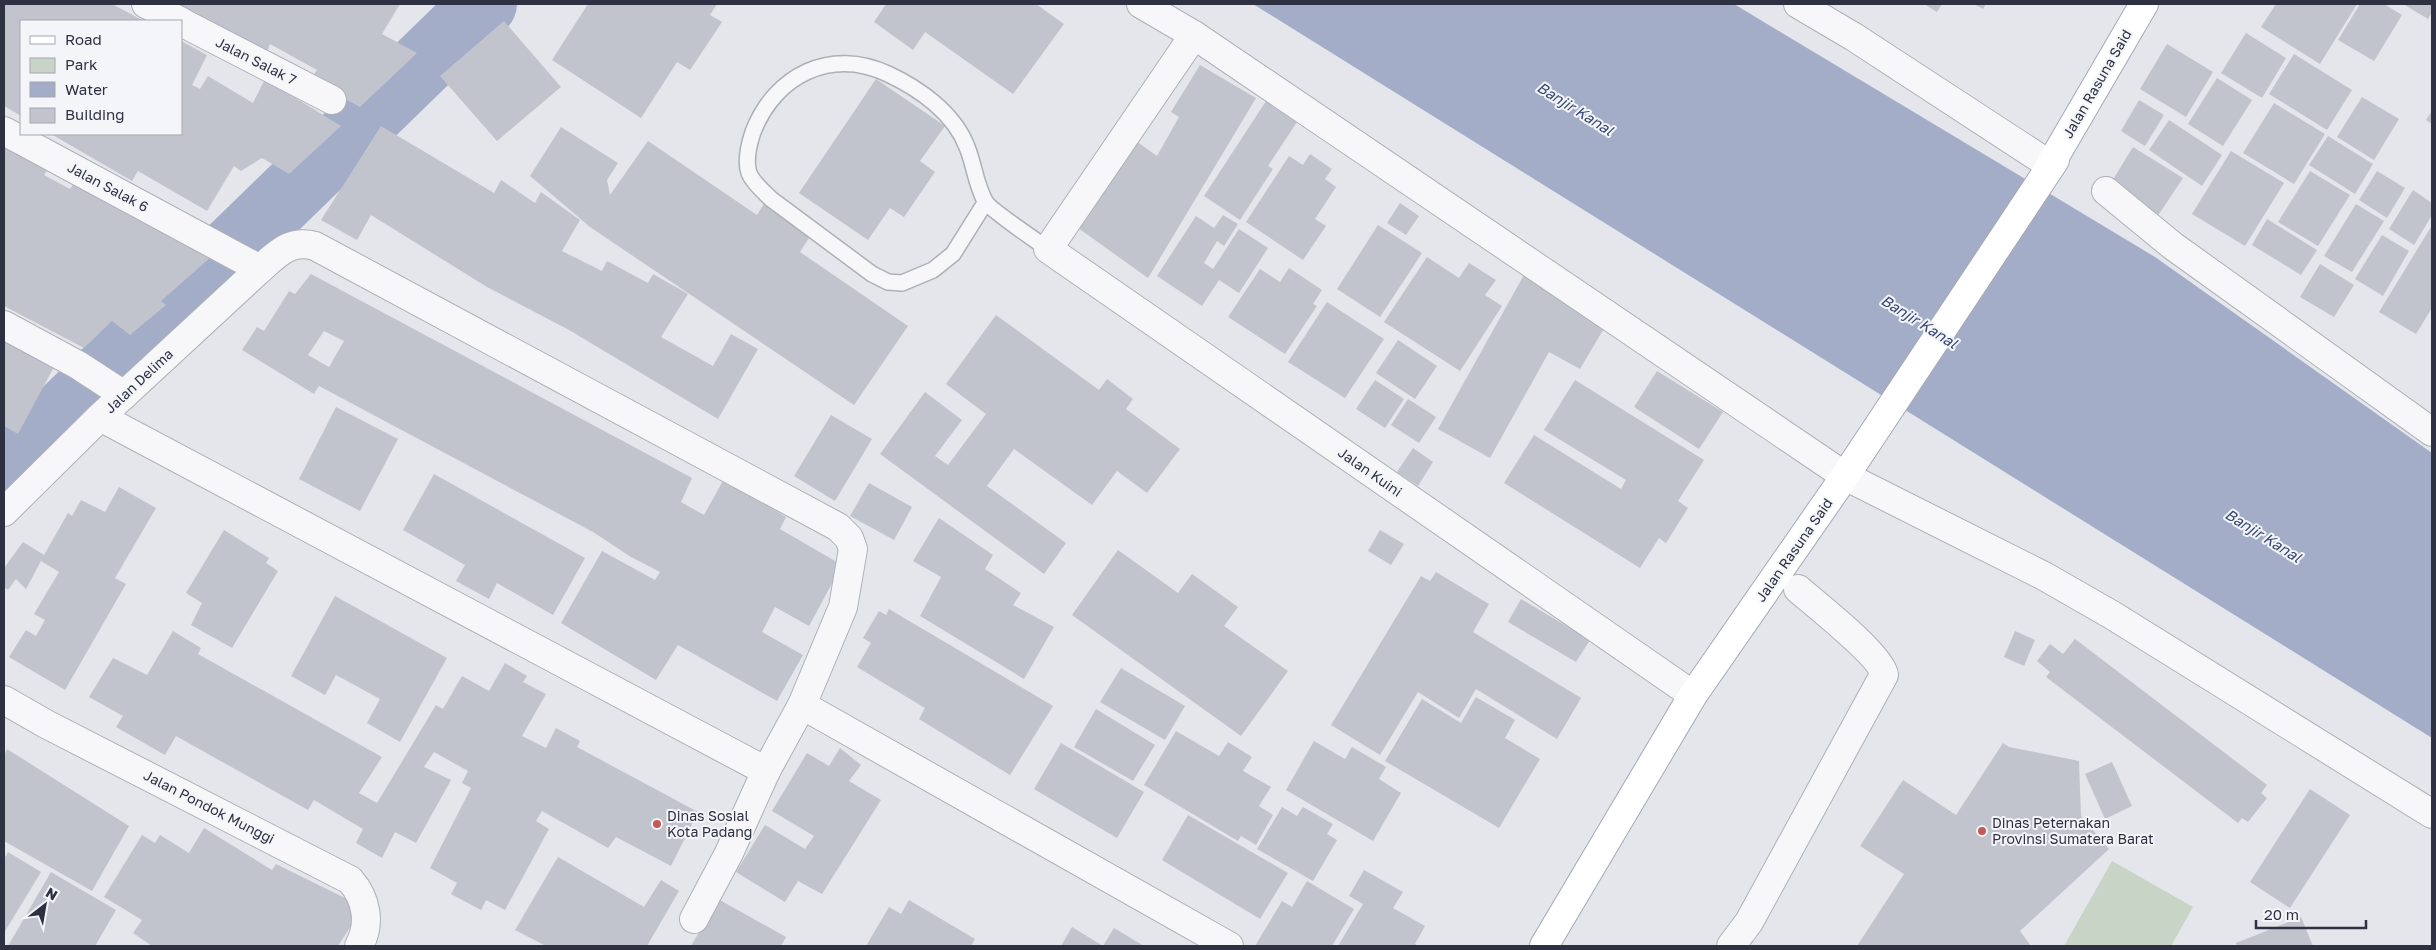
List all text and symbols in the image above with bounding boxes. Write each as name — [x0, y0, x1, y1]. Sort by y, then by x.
legend — [20, 20, 182, 135]
street label: Jalan Rasuna Said — [2059, 26, 2135, 141]
text: Road — [65, 30, 102, 48]
street label: Jalan Salak 7 — [213, 33, 299, 88]
text: Park — [65, 55, 98, 73]
water label: Banjir Kanal — [1534, 78, 1618, 140]
text: Water — [65, 80, 108, 98]
text: Building — [65, 105, 125, 123]
street label: Jalan Salak 6 — [65, 158, 152, 215]
water label: Banjir Kanal — [1878, 291, 1962, 353]
street label: Jalan Delima — [101, 345, 176, 416]
street label: Jalan Kuini — [1335, 443, 1406, 500]
street label: Jalan Rasuna Said — [1751, 495, 1836, 605]
water label: Banjir Kanal — [2222, 505, 2306, 567]
street label: Jalan Pondok Munggi — [141, 766, 278, 847]
place label: Dinas Sosial Kota Padang — [667, 807, 752, 840]
place label: Dinas Peternakan Provinsi Sumatera Barat — [1992, 814, 2154, 847]
marker: Dinas Sosial Kota Padang — [651, 818, 663, 830]
marker: Dinas Peternakan Provinsi Sumatera Barat — [1976, 825, 1988, 837]
north arrow — [20, 880, 70, 930]
text: N — [43, 883, 61, 903]
scale bar — [2256, 898, 2366, 930]
text: 20 m — [2264, 905, 2299, 923]

